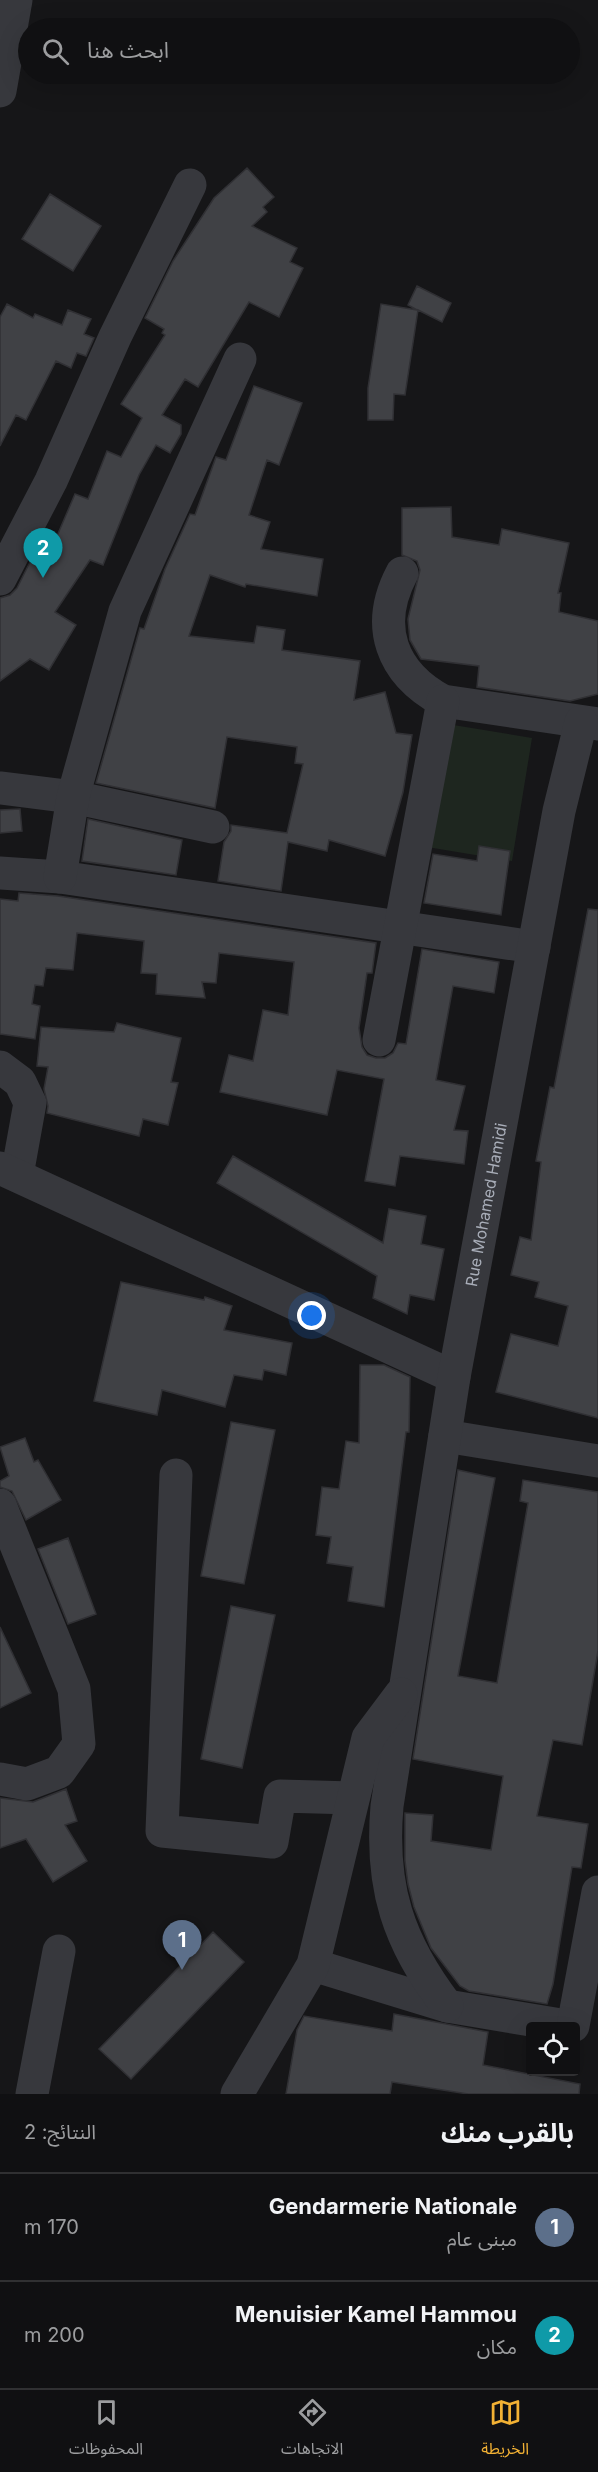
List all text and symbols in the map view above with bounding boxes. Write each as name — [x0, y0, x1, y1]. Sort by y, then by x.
search box — [18, 18, 580, 84]
icon: search — [39, 35, 72, 68]
text: ابحث هنا — [87, 37, 169, 63]
pin: 2 — [24, 528, 63, 578]
street label: Rue Mohamed Hamidi — [461, 1121, 511, 1288]
your location — [297, 1301, 326, 1330]
pin: 1 — [162, 1920, 201, 1970]
map controls — [526, 2022, 580, 2076]
button: locate — [526, 2022, 580, 2076]
text: بالقرب منك — [441, 2117, 574, 2148]
text: النتائج: 2 — [24, 2120, 96, 2144]
text: Gendarmerie Nationale — [269, 2193, 517, 2219]
text: 170 m — [24, 2215, 79, 2239]
text: 1 — [550, 2215, 559, 2239]
text: مبنى عام — [447, 2227, 517, 2251]
text: Menuisier Kamel Hammou — [235, 2301, 517, 2327]
text: 200 m — [24, 2323, 85, 2347]
text: 2 — [548, 2323, 561, 2347]
text: مكان — [477, 2335, 517, 2359]
tab: المحفوظات — [69, 2396, 143, 2466]
tab: الاتجاهات — [281, 2396, 343, 2466]
tab: الخريطة — [481, 2396, 529, 2466]

